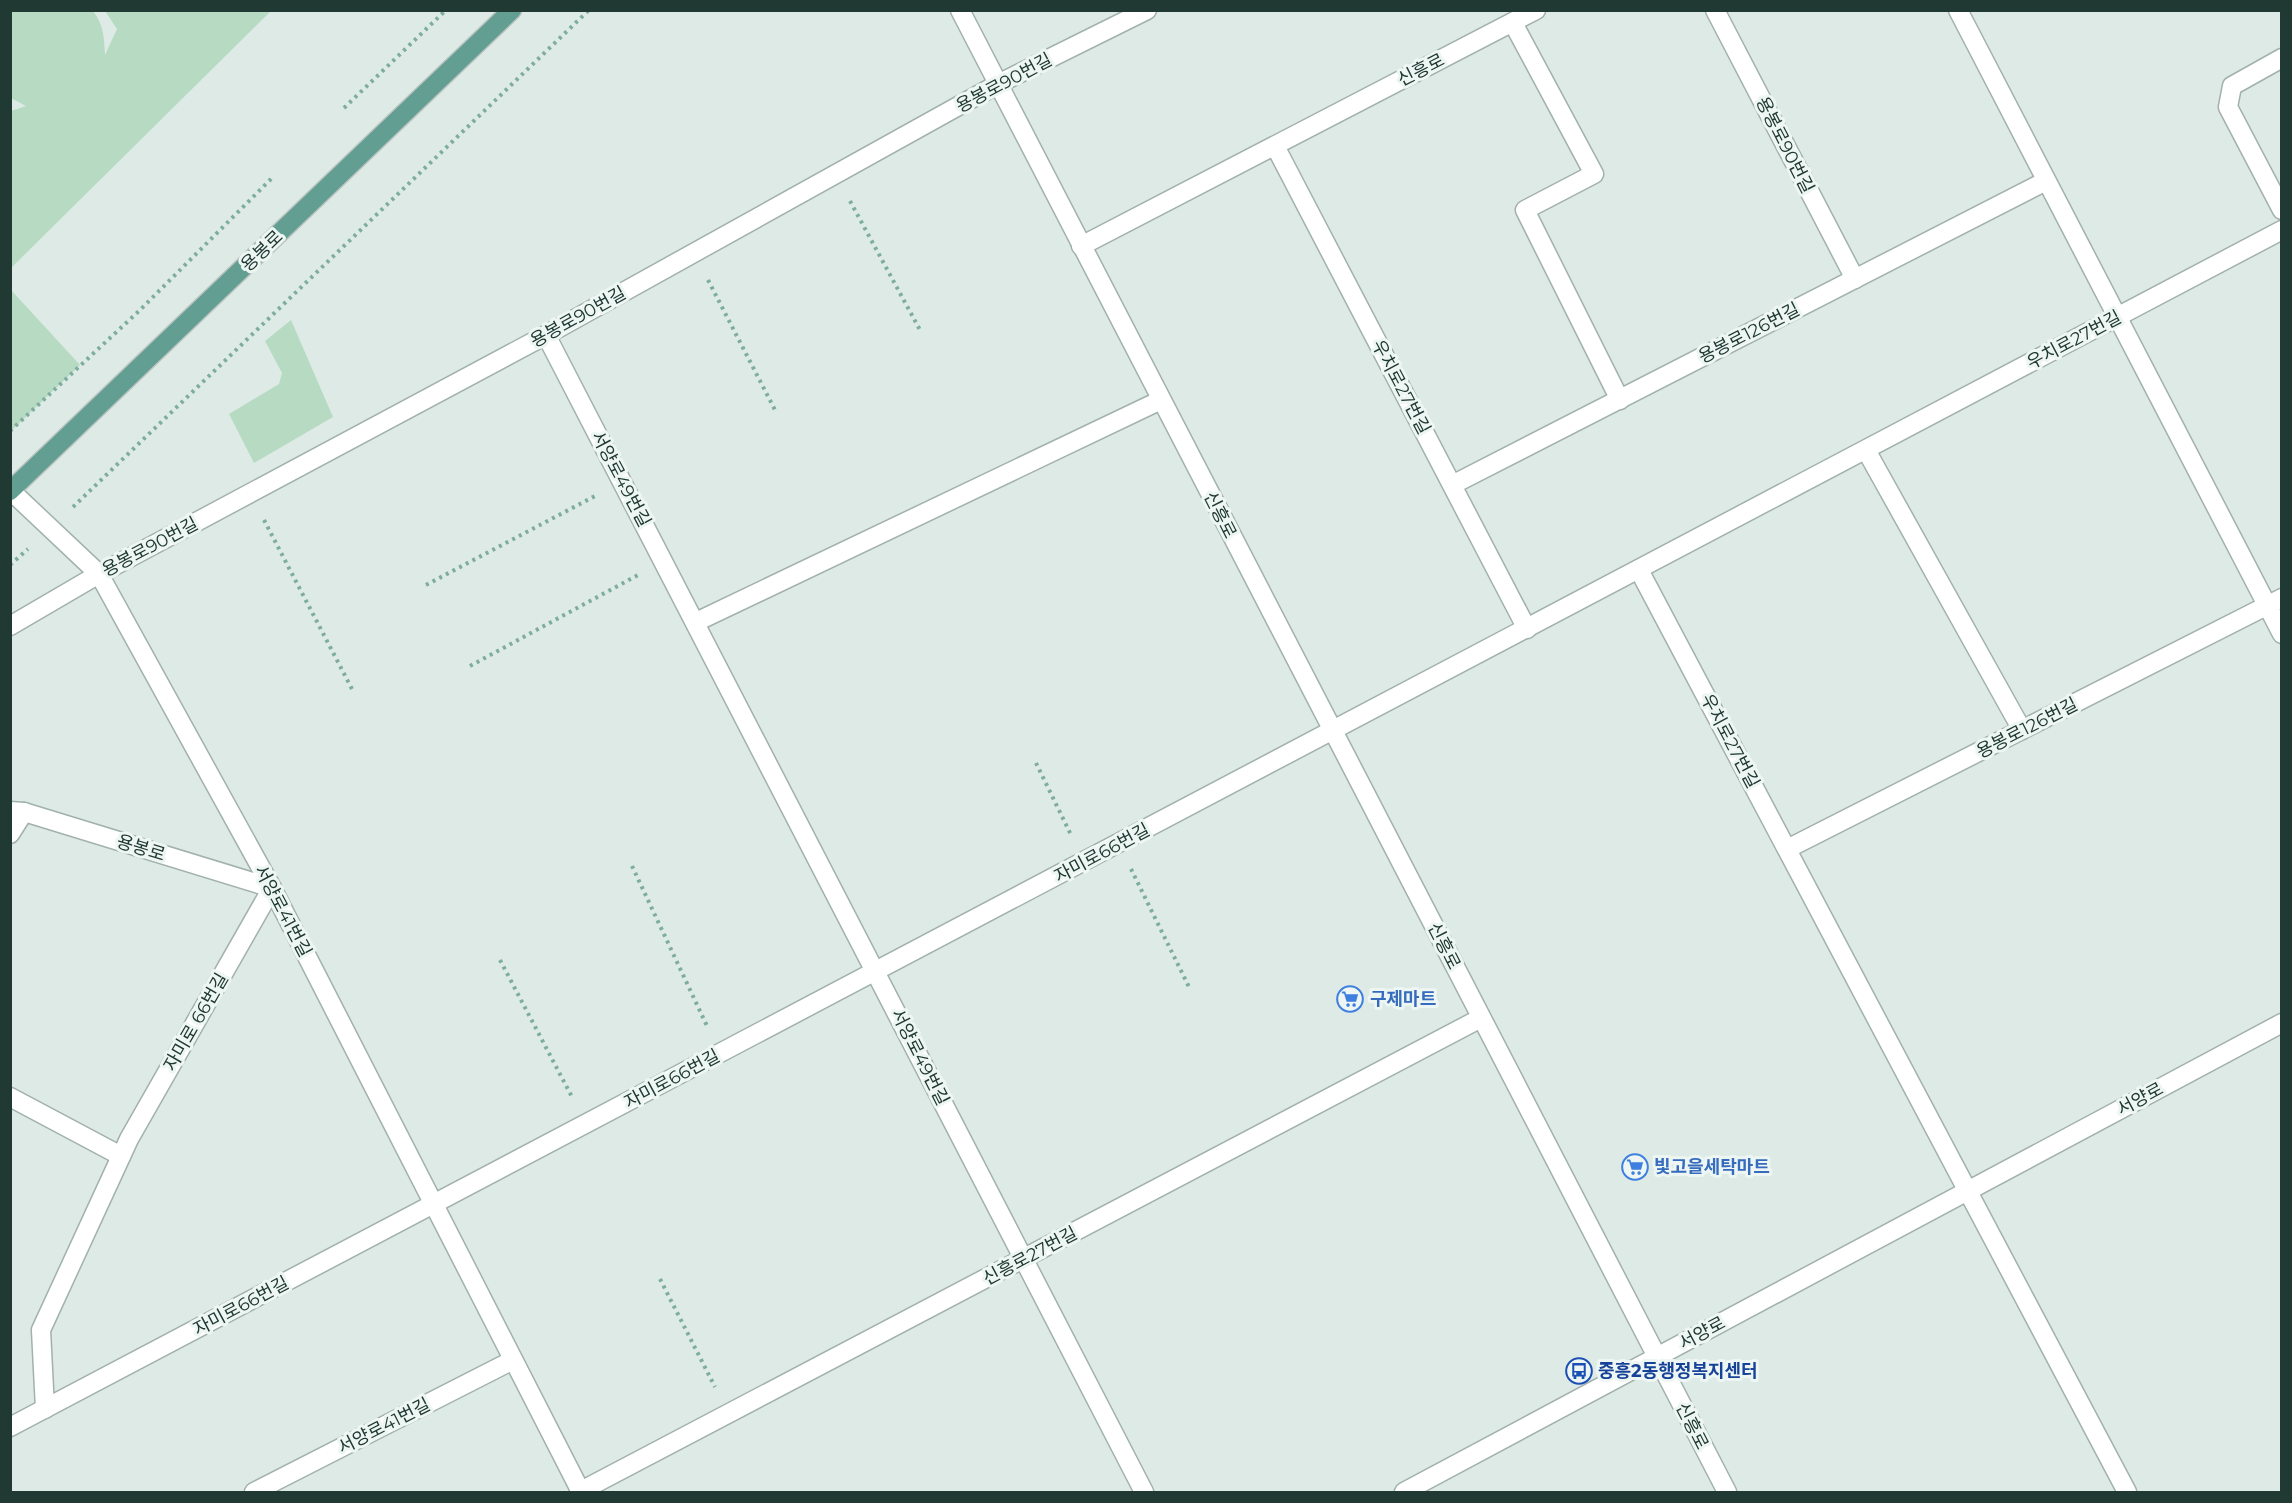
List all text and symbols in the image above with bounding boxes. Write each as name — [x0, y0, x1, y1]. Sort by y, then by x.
street label: 용봉로90번길 — [952, 48, 1056, 118]
street label: 신흥로 — [1394, 49, 1448, 91]
street label: 용봉로90번길 — [1751, 93, 1819, 197]
street label: 용봉로 — [236, 226, 288, 276]
street label: 용봉로90번길 — [526, 282, 630, 352]
street label: 용봉로126번길 — [1695, 298, 1803, 368]
street label: 우치로27번길 — [2023, 306, 2125, 374]
street label: 우치로27번길 — [1367, 336, 1435, 438]
street label: 서양로49번길 — [587, 427, 655, 531]
street label: 신흥로 — [1199, 488, 1241, 542]
street label: 용봉로90번길 — [98, 512, 202, 582]
street label: 우치로27번길 — [1696, 690, 1764, 792]
street label: 용봉로126번길 — [1973, 693, 2081, 763]
street label: 자미로66번길 — [1051, 819, 1153, 887]
street label: 용봉로 — [114, 830, 168, 866]
street label: 서양로41번길 — [250, 861, 316, 961]
street label: 신흥로 — [1423, 919, 1465, 973]
street label: 자미로 66번길 — [159, 969, 233, 1075]
supermarket icon: 구제마트 — [1335, 984, 1365, 1014]
place label: 구제마트 — [1370, 988, 1436, 1010]
street label: 서양로49번길 — [886, 1005, 954, 1109]
street label: 자미로66번길 — [621, 1045, 723, 1113]
street label: 서양로 — [2113, 1078, 2167, 1120]
supermarket icon: 빛고을세탁마트 — [1620, 1152, 1650, 1182]
place label: 빛고을세탁마트 — [1654, 1156, 1770, 1178]
street label: 신흥로27번길 — [979, 1222, 1081, 1290]
street label: 자미로66번길 — [190, 1272, 292, 1340]
street label: 서양로 — [1675, 1312, 1729, 1354]
bus stop icon: 중흥2동행정복지센터 — [1564, 1356, 1594, 1386]
place label: 중흥2동행정복지센터 — [1598, 1360, 1758, 1382]
street label: 서양로41번길 — [334, 1393, 434, 1459]
street label: 신흥로 — [1671, 1399, 1713, 1453]

